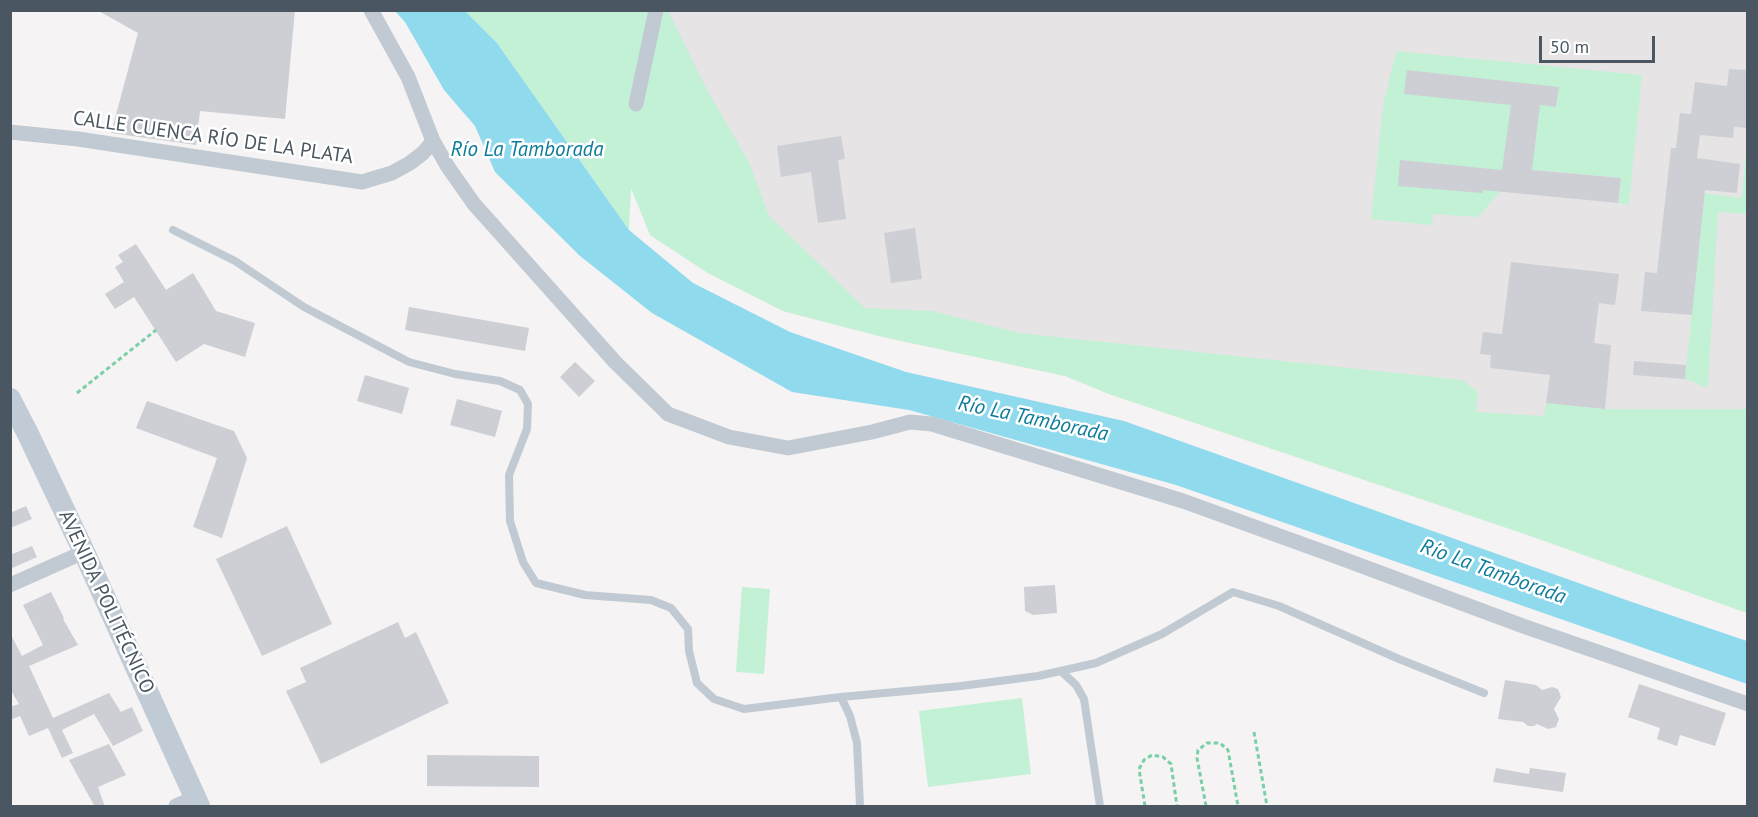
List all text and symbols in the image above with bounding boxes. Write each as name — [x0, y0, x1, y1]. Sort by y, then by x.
scale bar — [1542, 24, 1658, 62]
text: 50 m — [1550, 35, 1589, 58]
street label: CALLE CUENCA RÍO DE LA PLATA — [71, 106, 355, 170]
water label: Río La Tamborada — [450, 137, 604, 163]
water label: Río La Tamborada — [956, 391, 1110, 447]
street label: AVENIDA POLITÉCNICO — [53, 506, 159, 698]
water label: Río La Tamborada — [1417, 534, 1569, 610]

